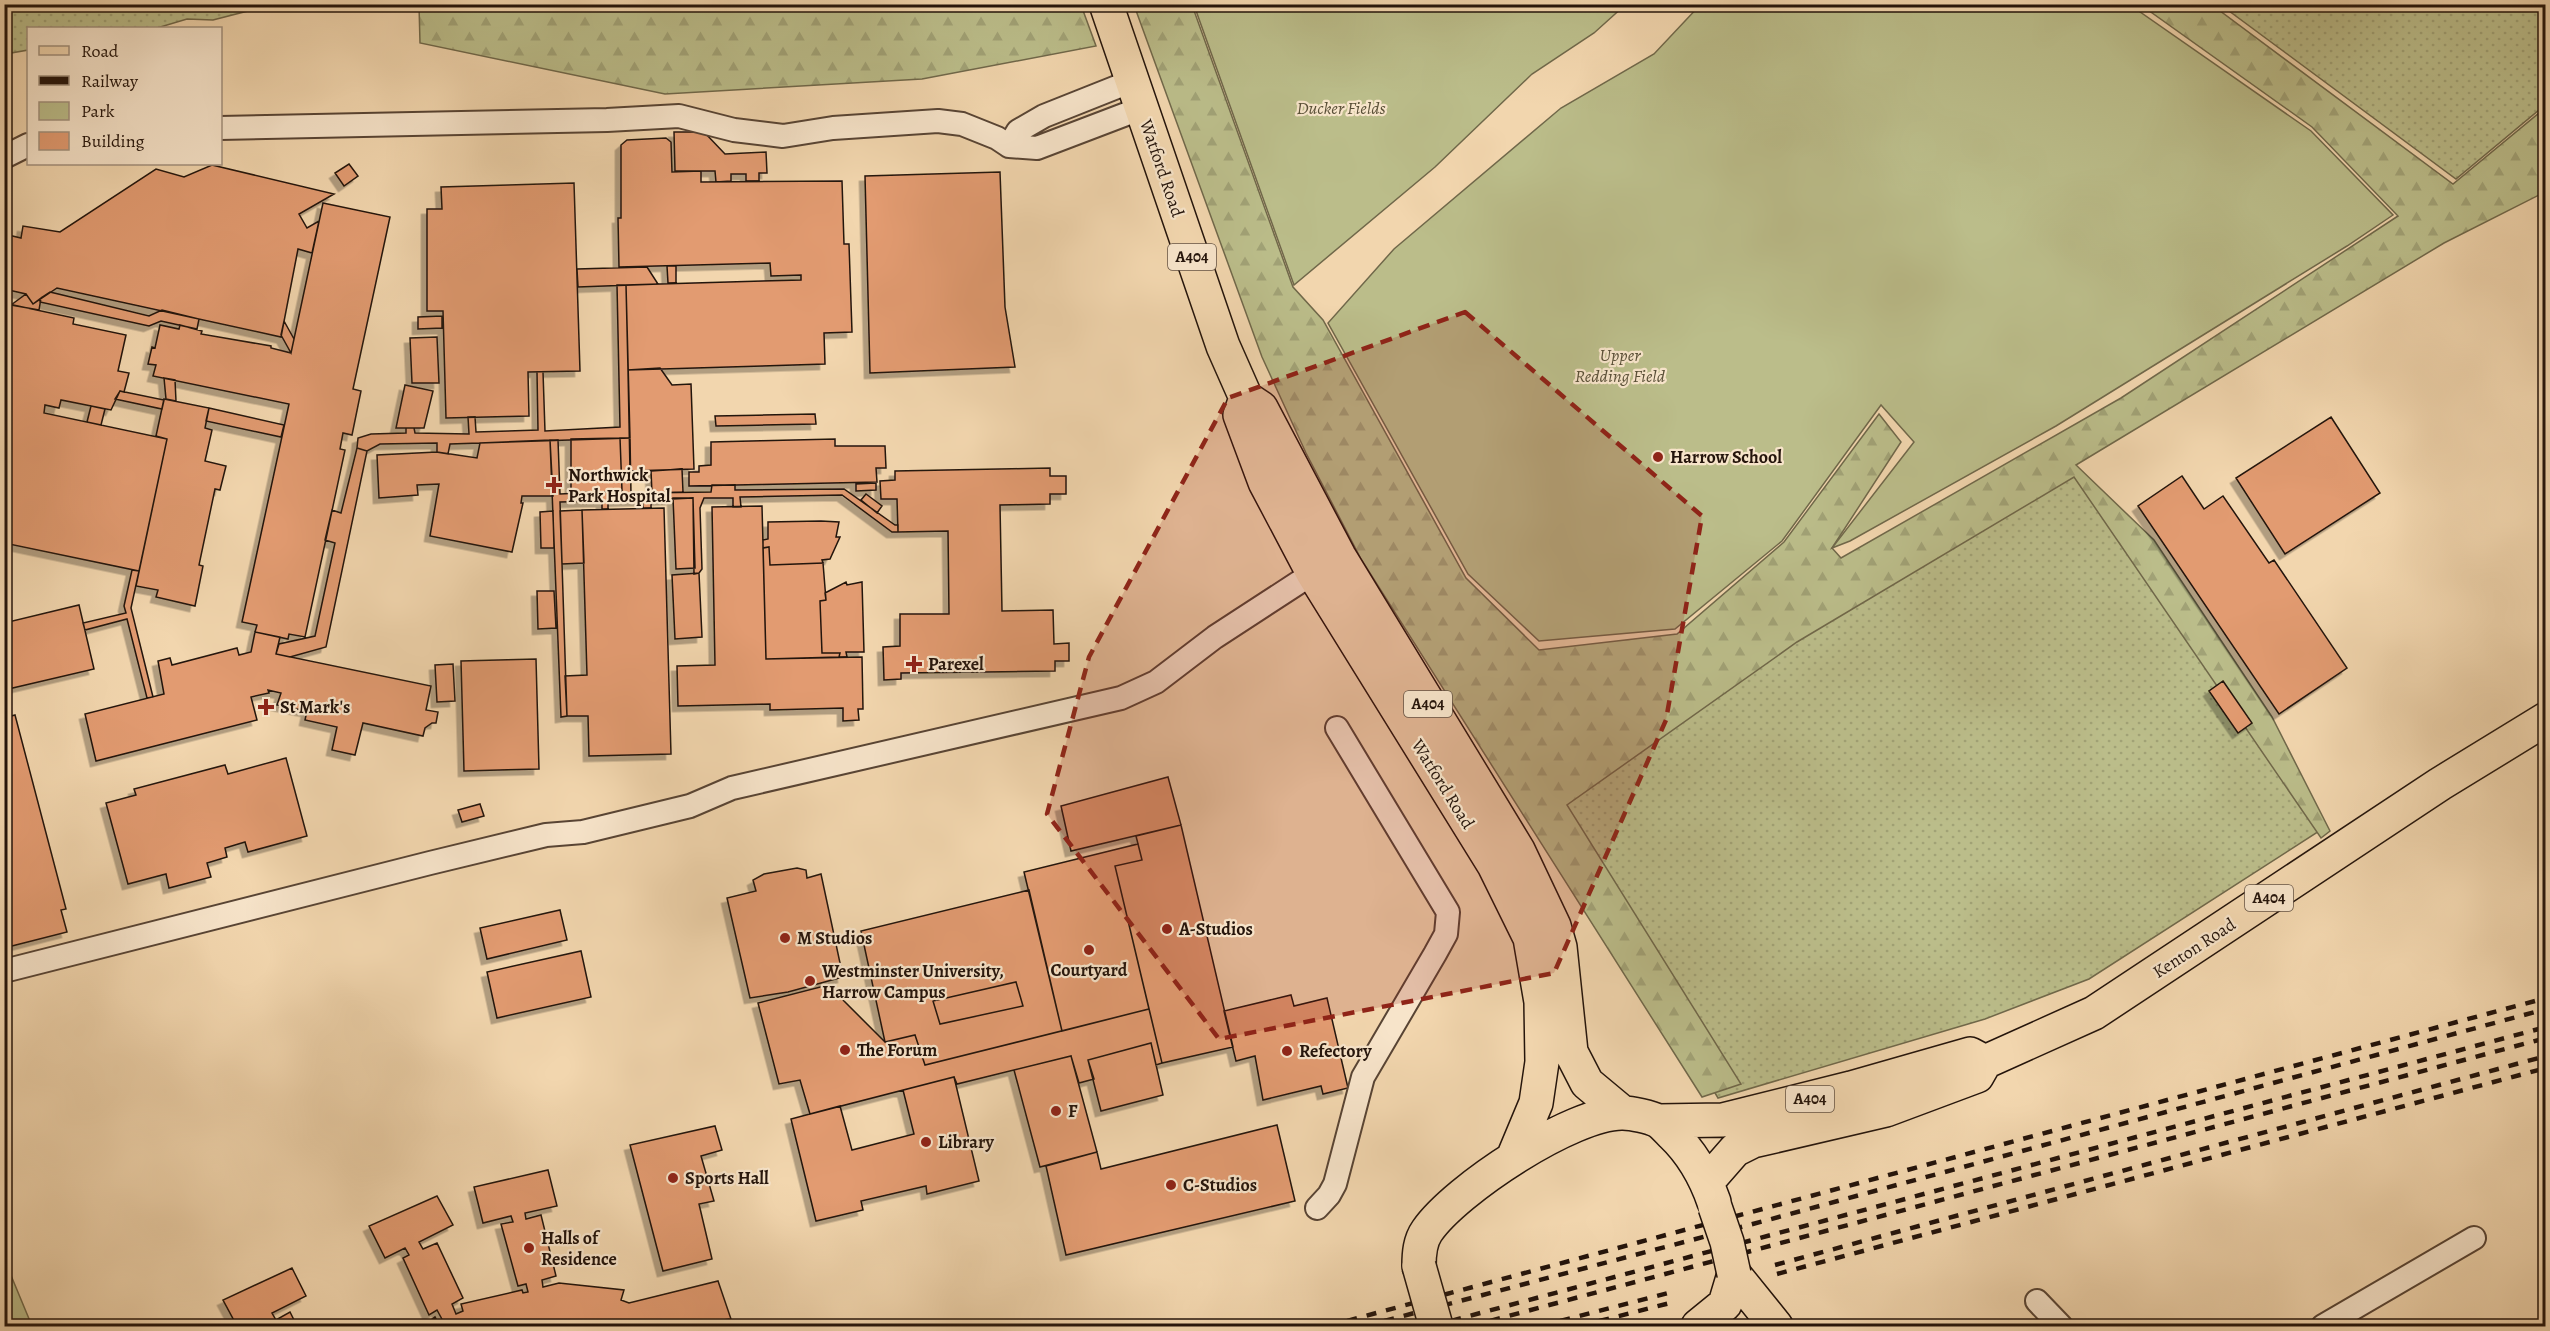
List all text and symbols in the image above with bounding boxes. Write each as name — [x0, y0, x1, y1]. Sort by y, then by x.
legend — [27, 27, 222, 165]
text: Road — [81, 39, 119, 63]
text: Railway — [81, 69, 139, 93]
park label: Ducker Fields — [1296, 96, 1386, 120]
text: Park — [81, 99, 115, 123]
street label: Watford Road — [1134, 115, 1190, 220]
text: Building — [81, 129, 145, 153]
road number: A404 — [1168, 244, 1216, 270]
park label: Upper Redding Field — [1575, 343, 1666, 388]
place label: Harrow School — [1670, 445, 1782, 469]
marker: Harrow School — [1651, 450, 1665, 464]
place label: Northwick Park Hospital — [568, 463, 671, 508]
marker: Northwick Park Hospital — [545, 476, 563, 494]
place label: Parexel — [928, 652, 984, 676]
marker: Parexel — [905, 655, 923, 673]
road number: A404 — [1404, 691, 1452, 717]
place label: St Mark's — [280, 695, 350, 719]
marker: St Mark's — [257, 698, 275, 716]
street label: Watford Road — [1405, 734, 1480, 834]
road number: A404 — [2245, 885, 2293, 911]
street label: Kenton Road — [2148, 912, 2240, 984]
place label: A-Studios — [1178, 917, 1253, 941]
marker: A-Studios — [1160, 922, 1174, 936]
place label: M Studios — [797, 926, 872, 950]
marker: M Studios — [778, 931, 792, 945]
marker: Courtyard — [1082, 943, 1096, 957]
place label: Courtyard — [1051, 958, 1128, 982]
place label: Westminster University, Harrow Campus — [821, 959, 1004, 1004]
marker: Westminster University, Harrow Campus — [803, 974, 817, 988]
place label: The Forum — [857, 1038, 937, 1062]
place label: Refectory — [1299, 1039, 1372, 1063]
marker: The Forum — [838, 1043, 852, 1057]
marker: Refectory — [1280, 1044, 1294, 1058]
road number: A404 — [1786, 1086, 1834, 1112]
place label: F — [1068, 1099, 1078, 1123]
marker: F — [1049, 1104, 1063, 1118]
place label: Library — [938, 1130, 995, 1154]
marker: Library — [919, 1135, 933, 1149]
place label: Sports Hall — [685, 1166, 769, 1190]
marker: Sports Hall — [666, 1171, 680, 1185]
place label: C-Studios — [1183, 1173, 1257, 1197]
marker: C-Studios — [1164, 1178, 1178, 1192]
place label: Halls of Residence — [541, 1226, 617, 1271]
marker: Halls of Residence — [522, 1241, 536, 1255]

